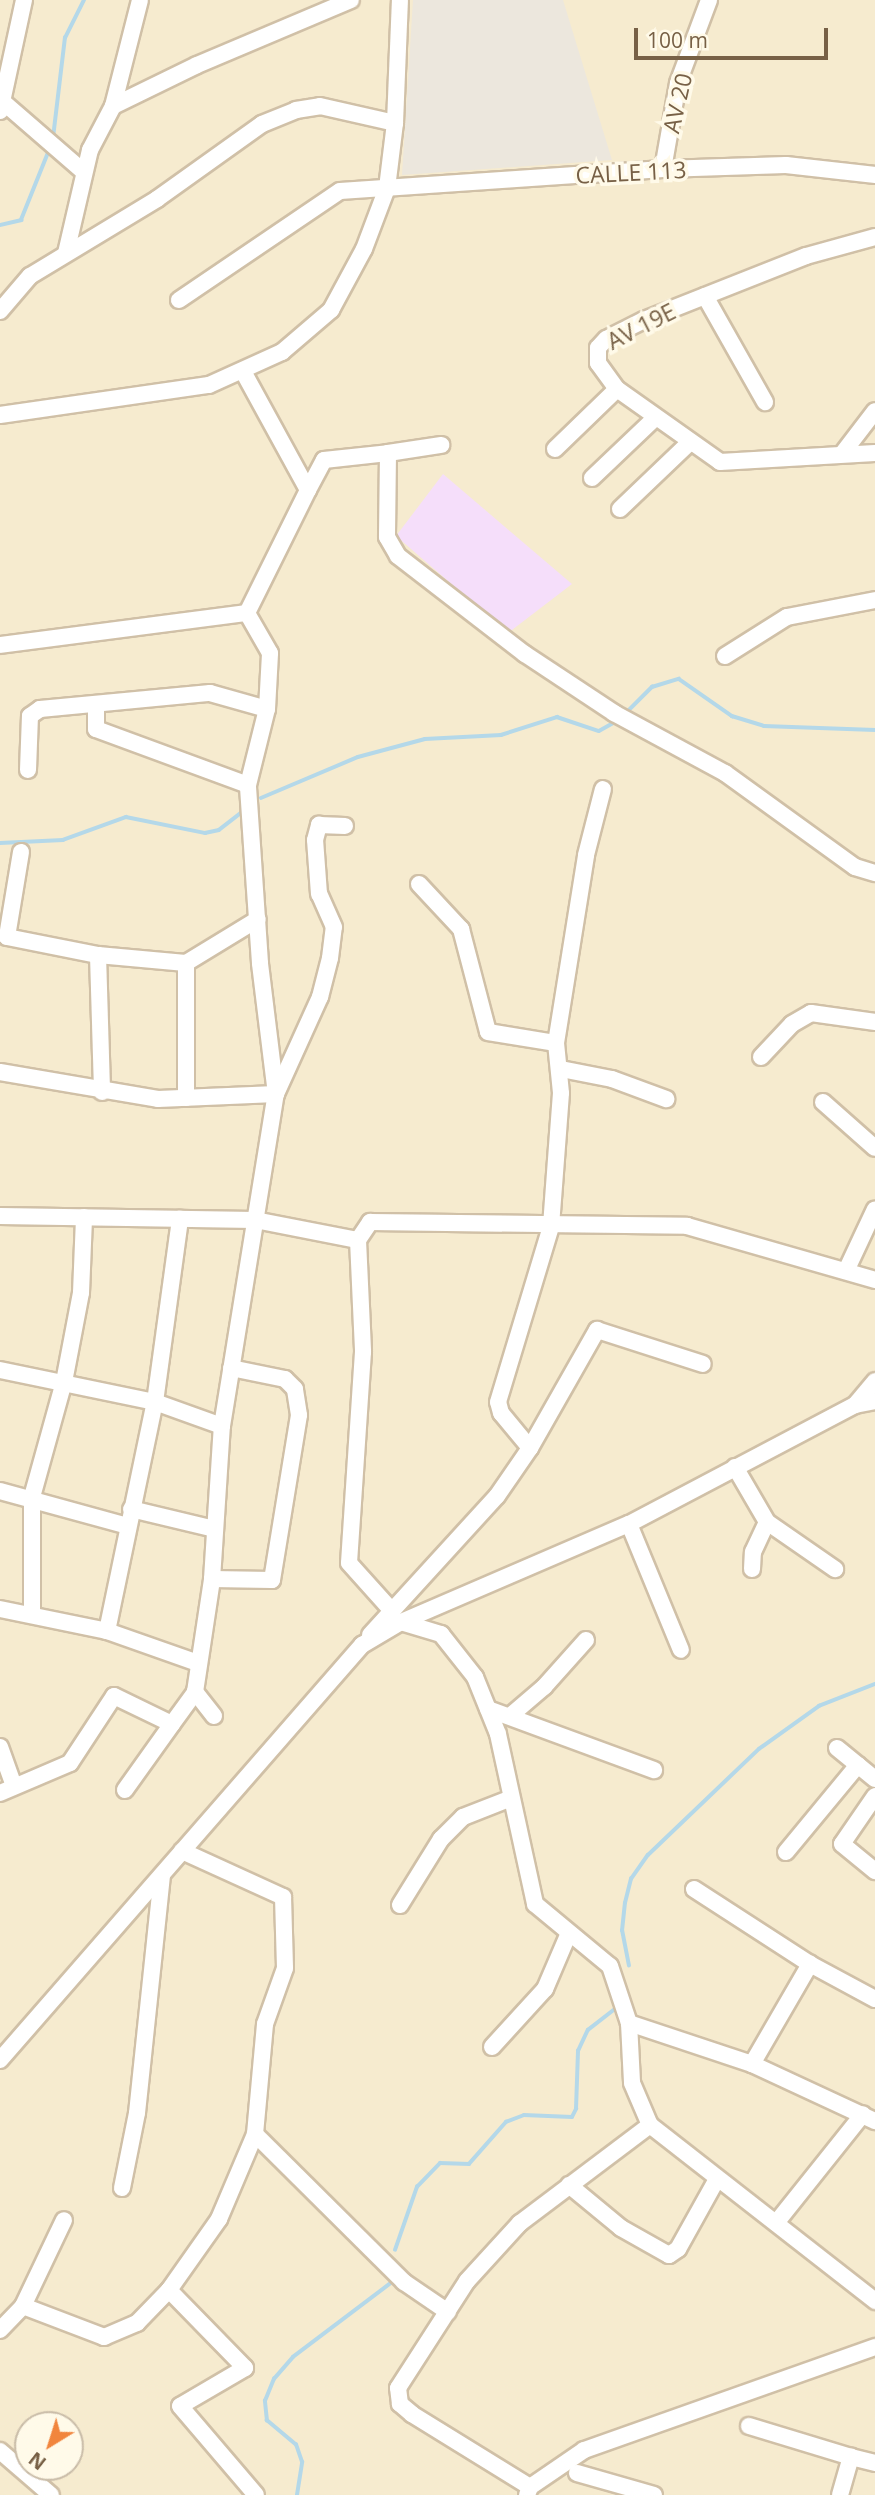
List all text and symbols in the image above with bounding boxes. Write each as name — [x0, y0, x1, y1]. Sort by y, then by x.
scale bar — [637, 14, 831, 58]
text: 100 m — [647, 26, 708, 54]
street label: AV 20 — [657, 70, 697, 136]
street label: CALLE 113 — [575, 155, 687, 189]
street label: AV 19E — [602, 297, 680, 355]
north arrow — [14, 2411, 84, 2481]
text: N — [23, 2446, 51, 2476]

